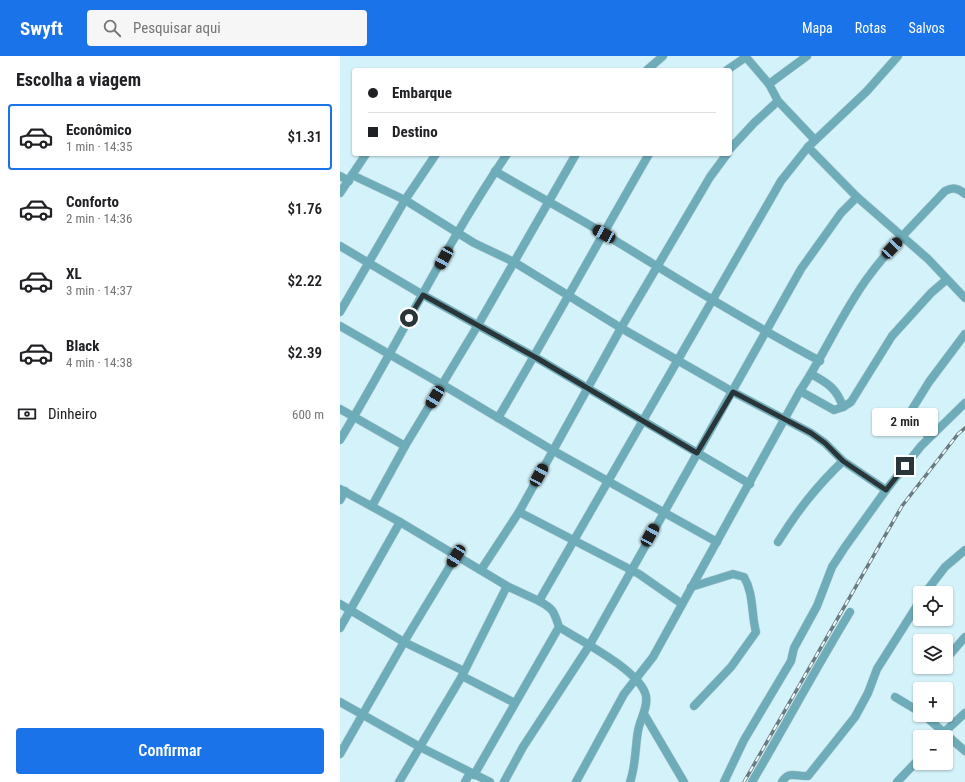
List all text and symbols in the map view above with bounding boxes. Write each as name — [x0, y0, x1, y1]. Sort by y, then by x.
search box — [87, 10, 367, 46]
text: Swyft — [20, 17, 63, 40]
icon: search — [101, 17, 123, 39]
text: Pesquisar aqui — [133, 19, 221, 37]
text: Mapa — [802, 20, 833, 36]
text: Rotas — [855, 20, 887, 36]
text: Salvos — [909, 20, 945, 36]
text: Escolha a viagem — [16, 69, 141, 90]
text: Embarque — [392, 84, 452, 102]
icon: car — [18, 119, 54, 155]
text: Econômico — [66, 121, 132, 139]
text: Destino — [392, 123, 438, 141]
text: $1.31 — [288, 128, 322, 146]
text: 1 min · 14:35 — [66, 139, 132, 154]
icon: car — [18, 191, 54, 227]
text: Conforto — [66, 193, 119, 211]
text: $1.76 — [288, 200, 322, 218]
text: 2 min · 14:36 — [66, 211, 132, 226]
car — [591, 223, 617, 245]
car — [879, 235, 905, 261]
car — [433, 245, 455, 271]
icon: car — [18, 263, 54, 299]
text: XL — [66, 265, 82, 283]
text: $2.22 — [288, 272, 322, 290]
text: 3 min · 14:37 — [66, 283, 132, 298]
route start — [400, 309, 418, 327]
icon: car — [18, 335, 54, 371]
text: Black — [66, 337, 99, 355]
text: $2.39 — [288, 344, 322, 362]
text: 4 min · 14:38 — [66, 355, 132, 370]
car — [424, 384, 446, 410]
icon: cash — [16, 403, 38, 425]
text: Dinheiro — [48, 405, 97, 423]
text: 600 m — [292, 407, 324, 422]
callout: 2 min — [872, 408, 938, 436]
text: 2 min — [891, 414, 919, 429]
route end — [896, 457, 914, 475]
car — [528, 462, 550, 488]
car — [639, 522, 661, 548]
car — [445, 543, 467, 569]
map controls — [913, 586, 953, 770]
button: locate — [913, 586, 953, 626]
button: layers — [913, 634, 953, 674]
button: + — [913, 682, 953, 722]
button: Confirmar — [16, 728, 324, 774]
button: − — [913, 730, 953, 770]

